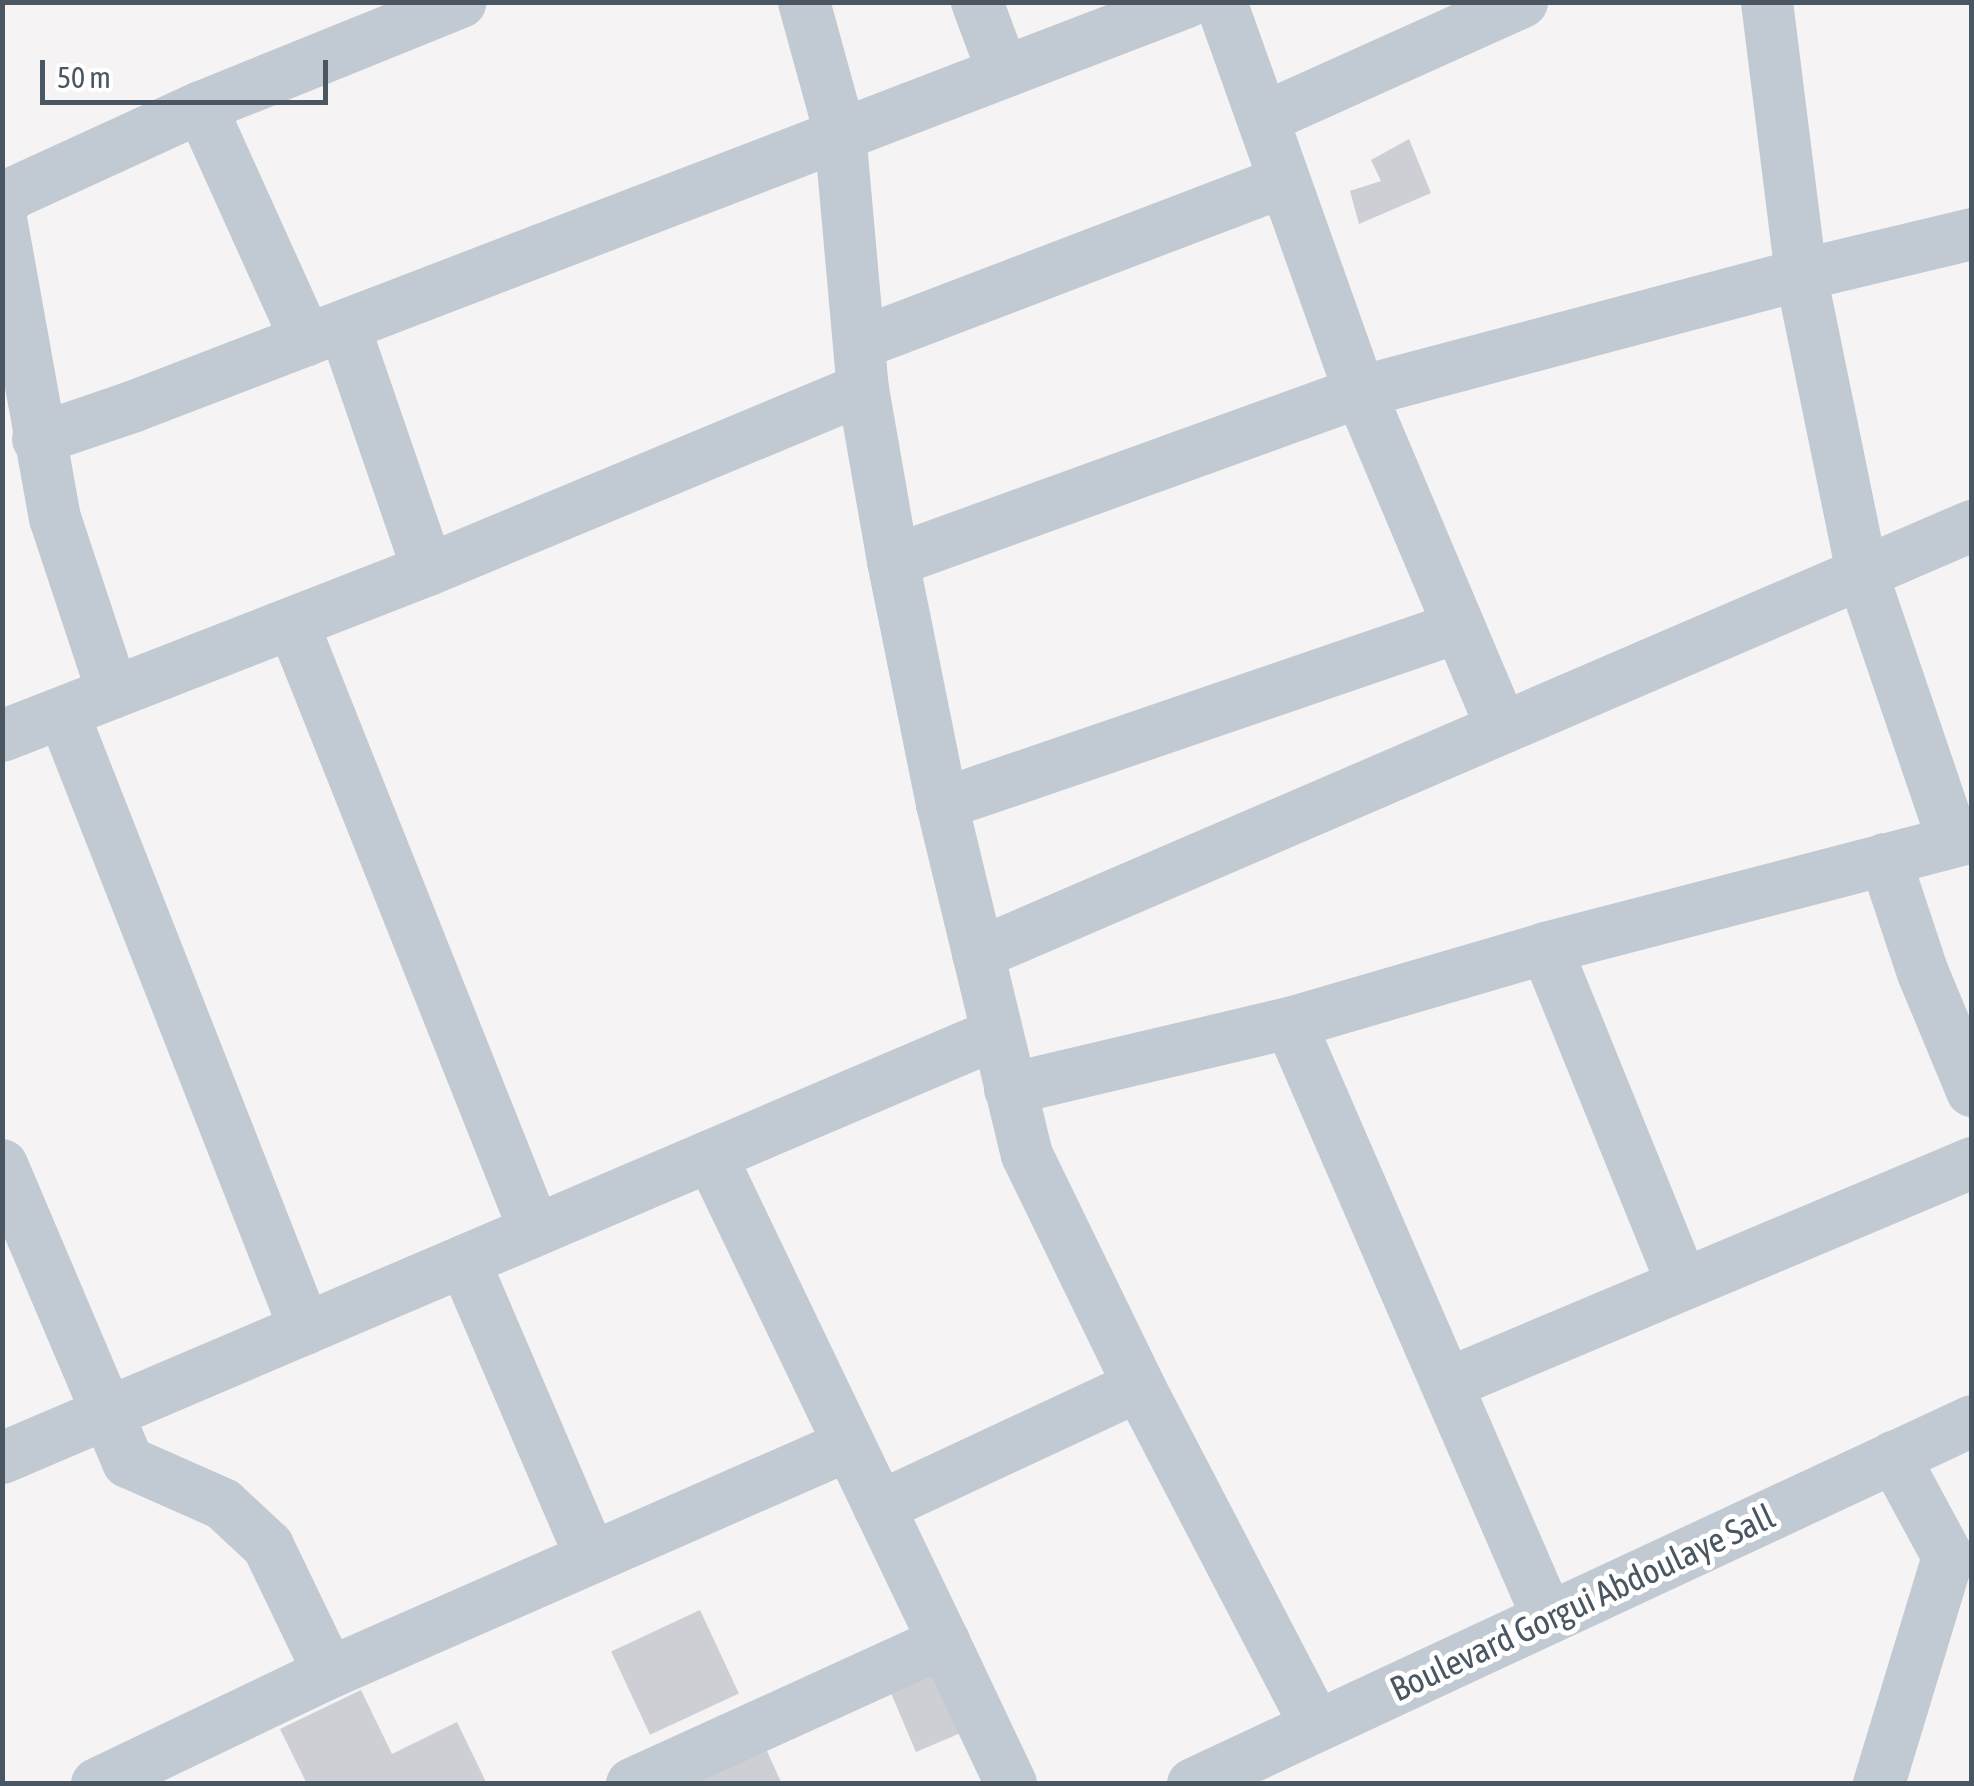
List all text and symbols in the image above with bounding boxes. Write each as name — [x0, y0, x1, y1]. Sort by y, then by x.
scale bar — [45, 40, 332, 102]
text: 50 m — [57, 60, 111, 94]
street label: Boulevard Gorgui Abdoulaye Sall — [1383, 1494, 1781, 1710]

